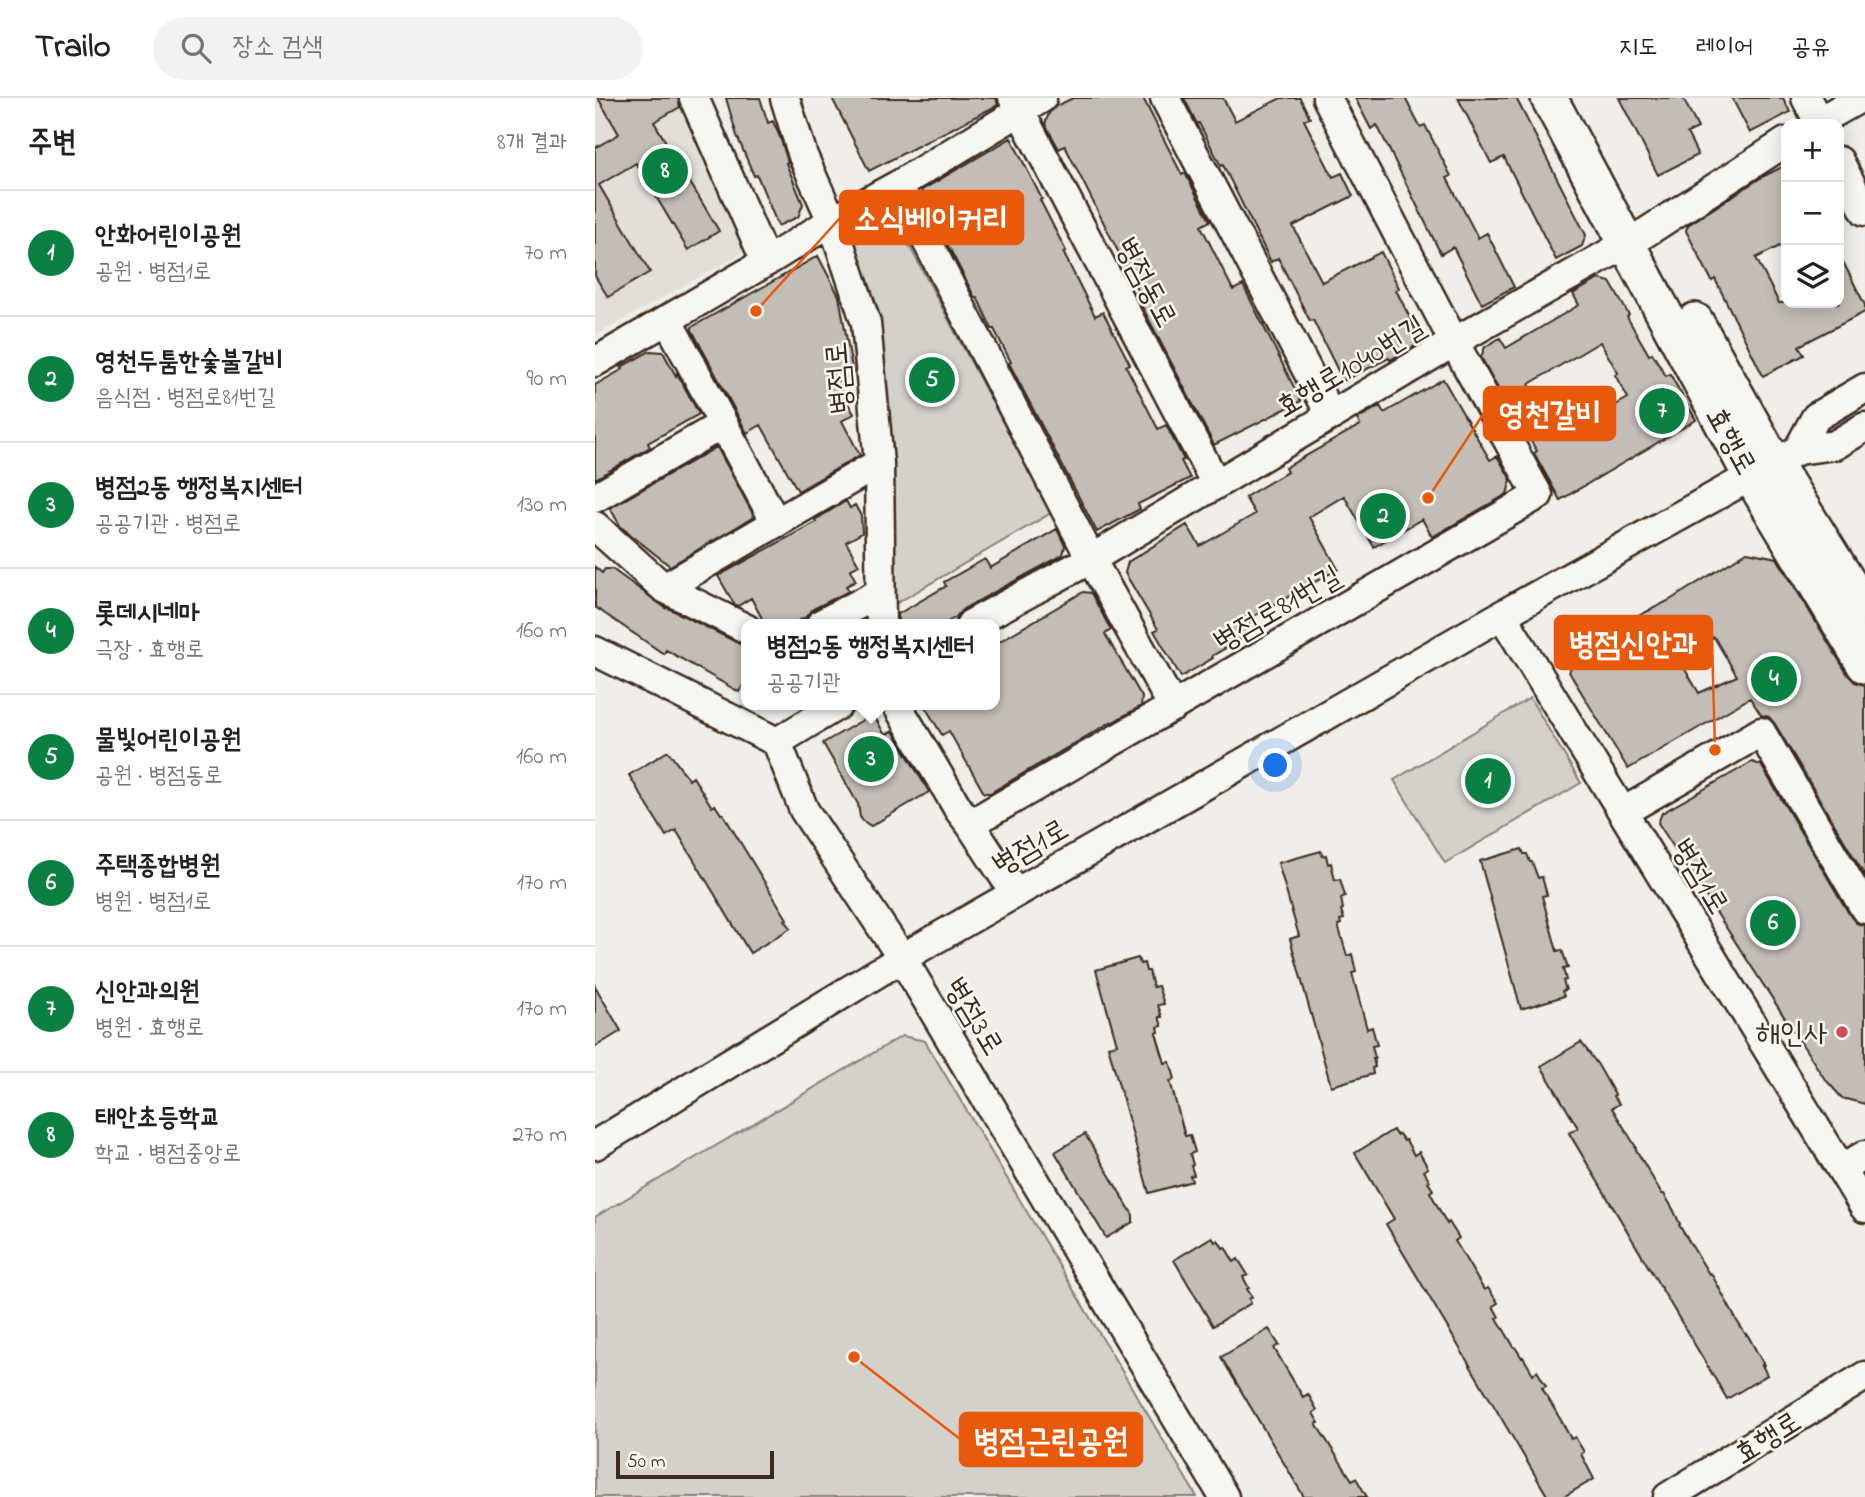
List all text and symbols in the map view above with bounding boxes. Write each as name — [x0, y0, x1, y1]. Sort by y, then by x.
search box — [153, 17, 643, 80]
text: Trailo — [35, 24, 111, 72]
icon: search — [177, 29, 215, 67]
text: 장소 검색 — [233, 29, 323, 67]
text: 지도 — [1619, 31, 1657, 66]
text: 레이어 — [1695, 31, 1753, 66]
text: 공유 — [1791, 31, 1830, 66]
map controls — [1781, 119, 1844, 308]
button: + — [1781, 119, 1844, 182]
text: 주변 — [28, 122, 76, 166]
text: 8개 결과 — [497, 127, 567, 160]
pin: 8 — [642, 145, 688, 197]
button: − — [1781, 182, 1844, 245]
callout: 소식베이커리 — [840, 191, 1023, 244]
text: 소식베이커리 — [854, 198, 1008, 245]
text: 안화어린이공원 — [95, 218, 241, 256]
street label: 병점동로 — [1102, 230, 1186, 336]
text: 1 — [47, 237, 55, 270]
text: 70 m — [524, 237, 567, 270]
button: layers — [1781, 245, 1844, 308]
text: 공원 · 병점1로 — [95, 256, 211, 289]
street label: 효행로1040번길 — [1268, 306, 1435, 431]
street label: 병점로 — [816, 340, 866, 416]
text: 영천두툼한숯불갈비 — [95, 344, 283, 382]
pin: 5 — [909, 354, 955, 406]
text: 2 — [45, 363, 57, 396]
text: 90 m — [527, 363, 567, 396]
text: 음식점 · 병점로81번길 — [95, 382, 275, 415]
pin: 7 — [1639, 385, 1685, 437]
callout: 영천갈비 — [1484, 387, 1615, 440]
text: 영천갈비 — [1499, 393, 1602, 440]
street label: 효행로 — [1693, 399, 1766, 484]
text: 병점2동 행정복지센터 — [95, 470, 303, 508]
text: 3 — [46, 489, 56, 522]
text: 130 m — [517, 489, 567, 522]
pin: 2 — [1360, 490, 1406, 542]
text: 공공기관 · 병점로 — [95, 508, 241, 541]
street label: 병점로81번길 — [1206, 556, 1351, 665]
text: 롯데시네마 — [95, 596, 200, 634]
text: 4 — [46, 615, 56, 648]
text: 160 m — [516, 615, 567, 648]
callout: 병점신안과 — [1555, 616, 1712, 669]
popup — [741, 619, 1000, 710]
text: 병점신안과 — [1569, 623, 1698, 670]
text: 병점2동 행정복지센터 — [767, 629, 974, 667]
text: 극장 · 효행로 — [95, 634, 204, 667]
pin: 4 — [1751, 653, 1797, 705]
text: 공공기관 — [767, 667, 841, 700]
text: 물빛어린이공원 — [95, 722, 241, 760]
pin: 3 — [848, 733, 894, 785]
text: 5 — [44, 741, 58, 774]
text: 160 m — [516, 741, 567, 774]
your location — [1258, 748, 1292, 782]
pin: 1 — [1465, 755, 1511, 807]
text: 공원 · 병점동로 — [95, 760, 222, 793]
street label: 병점1로 — [985, 809, 1078, 888]
street label: 병점1로 — [1658, 831, 1738, 924]
text: 주택종합병원 — [95, 848, 221, 886]
text: 6 — [46, 867, 56, 900]
text: 170 m — [517, 867, 567, 900]
text: 병원 · 병점1로 — [95, 886, 211, 919]
pin: 6 — [1750, 897, 1796, 949]
street label: 병점3로 — [932, 970, 1013, 1065]
text: 신안과의원 — [95, 974, 200, 1012]
text: 7 — [46, 993, 56, 1026]
text: 170 m — [517, 993, 567, 1026]
text: 병원 · 효행로 — [95, 1012, 204, 1045]
place label: 해인사 — [1756, 1013, 1828, 1057]
marker: 해인사 — [1834, 1024, 1850, 1040]
text: 태안초등학교 — [95, 1100, 221, 1138]
text: 8 — [47, 1119, 55, 1152]
text: 270 m — [513, 1119, 567, 1152]
text: 학교 · 병점중앙로 — [95, 1138, 241, 1171]
street label: 효행로 — [1726, 1402, 1811, 1477]
callout: 병점근린공원 — [960, 1413, 1142, 1466]
text: 병점근린공원 — [974, 1420, 1128, 1467]
scale bar — [616, 1448, 773, 1480]
text: 50 m — [627, 1449, 666, 1476]

